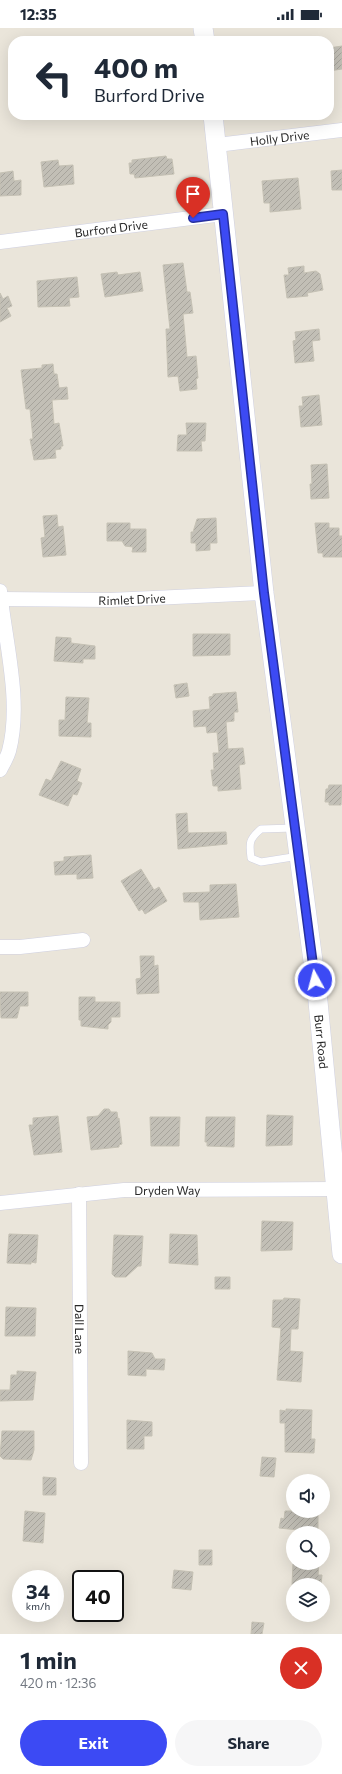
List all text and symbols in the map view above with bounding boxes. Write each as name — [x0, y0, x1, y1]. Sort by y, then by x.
text: 12:35 — [20, 5, 57, 23]
text: 400 m — [94, 50, 178, 84]
icon: left — [28, 52, 80, 104]
text: Burford Drive — [94, 84, 205, 106]
street label: Holly Drive — [249, 127, 310, 148]
pin — [176, 177, 210, 218]
icon: arrive — [182, 183, 204, 205]
street label: Burford Drive — [74, 217, 149, 240]
street label: Rimlet Drive — [98, 590, 166, 607]
position arrow — [294, 959, 336, 1001]
street label: Burr Road — [312, 1014, 331, 1069]
street label: Dryden Way — [134, 1183, 200, 1197]
street label: Dall Lane — [73, 1304, 87, 1354]
map controls — [286, 1474, 330, 1622]
button: sound — [286, 1474, 330, 1518]
button: search — [286, 1526, 330, 1570]
speed limit sign: 40 — [72, 1570, 124, 1622]
button: layers — [286, 1578, 330, 1622]
text: 34 — [26, 1579, 50, 1603]
text: km/h — [26, 1600, 50, 1612]
text: 1 min — [20, 1645, 77, 1674]
button: close — [280, 1647, 322, 1689]
text: 420 m · 12:36 — [20, 1675, 96, 1691]
button: Exit — [20, 1720, 167, 1766]
button: Share — [175, 1720, 322, 1766]

